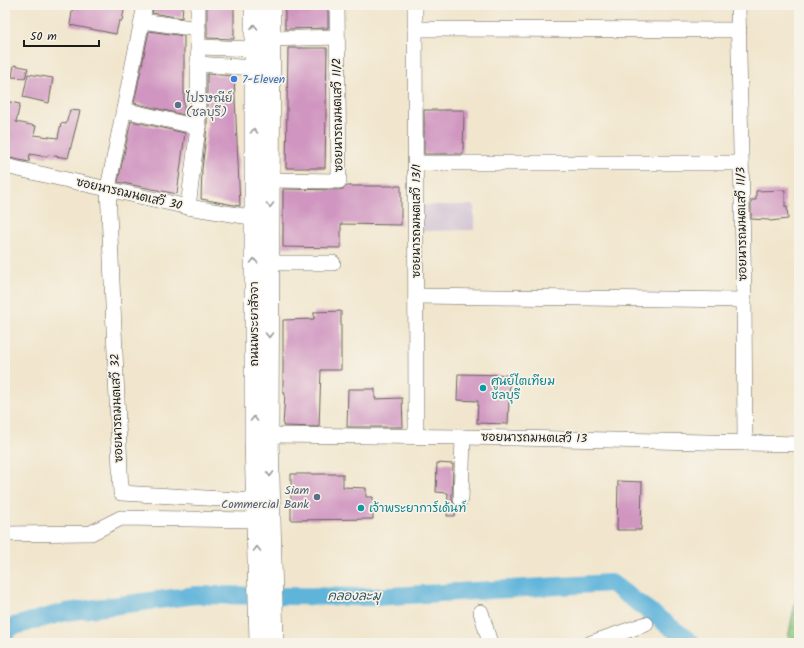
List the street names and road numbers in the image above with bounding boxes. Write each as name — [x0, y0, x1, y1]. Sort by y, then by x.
street label: ซอยนารถมนตเสวี 11/2 — [328, 58, 348, 172]
street label: ซอยนารถมนตเสวี 13/1 — [407, 164, 426, 278]
street label: ซอยนารถมนตเสวี 11/3 — [732, 167, 752, 281]
street label: ซอยนารถมนตเสวี 30 — [74, 173, 184, 215]
street label: ถนนพระยาสัจจา — [245, 281, 264, 367]
street label: ซอยนารถมนตเสวี 32 — [106, 353, 128, 463]
street label: ซอยนารถมนตเสวี 13 — [481, 428, 587, 448]

